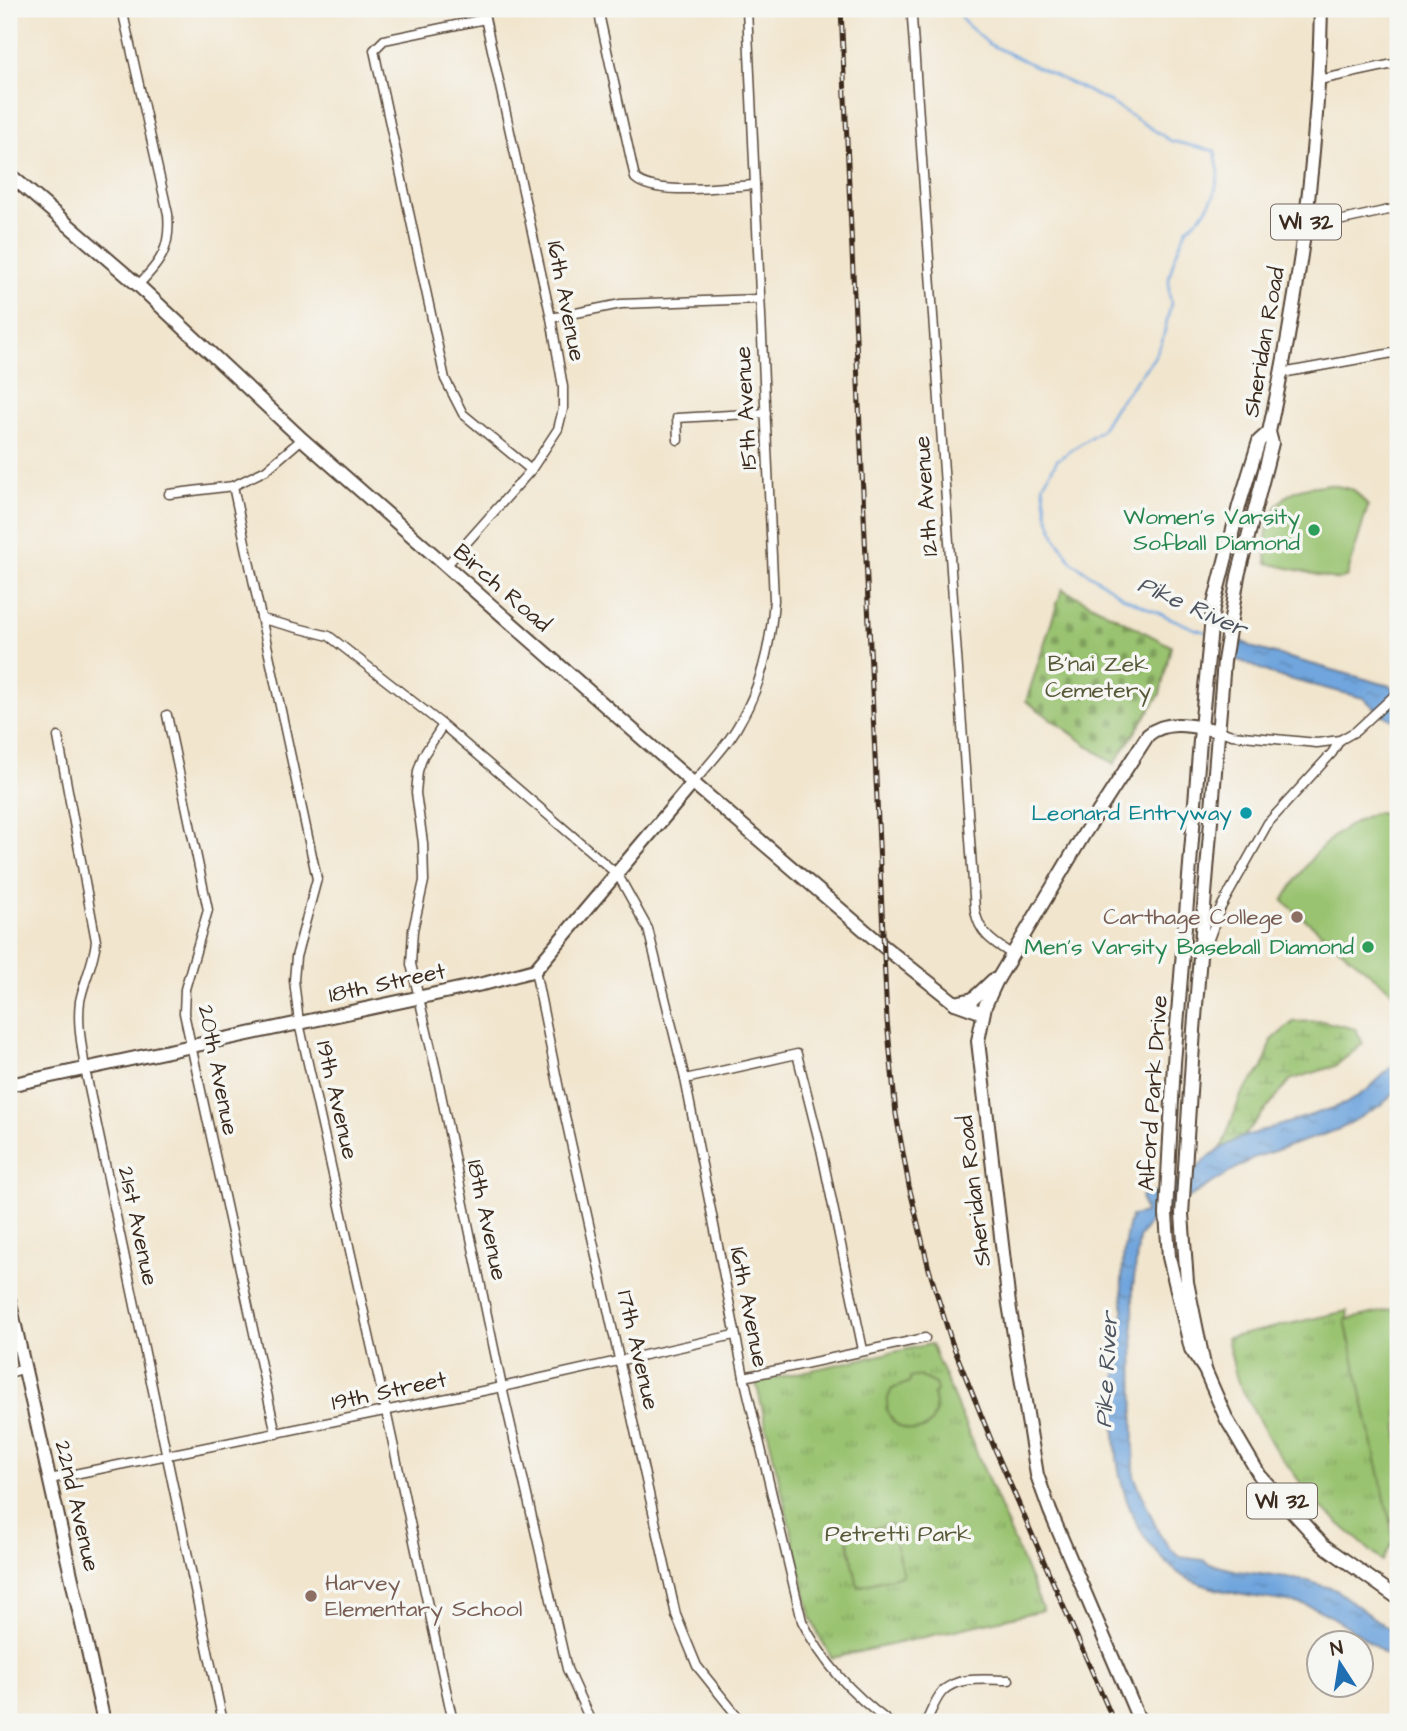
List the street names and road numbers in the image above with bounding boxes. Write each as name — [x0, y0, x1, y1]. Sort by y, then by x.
road number: WI 32 — [1271, 204, 1341, 240]
street label: 16th Avenue — [539, 238, 593, 364]
street label: Sheridan Road — [1235, 264, 1293, 420]
street label: 15th Avenue — [727, 345, 765, 471]
street label: 12th Avenue — [906, 435, 946, 557]
street label: Birch Road — [446, 536, 558, 640]
street label: 18th Street — [326, 955, 449, 1011]
street label: Alford Park Drive — [1130, 994, 1176, 1192]
street label: 20th Avenue — [190, 1002, 246, 1138]
street label: 19th Avenue — [308, 1038, 366, 1162]
street label: Sheridan Road — [949, 1114, 999, 1268]
street label: 18th Avenue — [459, 1157, 515, 1283]
street label: 21st Avenue — [110, 1164, 166, 1288]
street label: 16th Avenue — [722, 1244, 776, 1370]
street label: 17th Avenue — [609, 1287, 667, 1413]
street label: 19th Street — [329, 1363, 450, 1419]
street label: 22nd Avenue — [46, 1437, 108, 1575]
road number: WI 32 — [1247, 1484, 1317, 1518]

